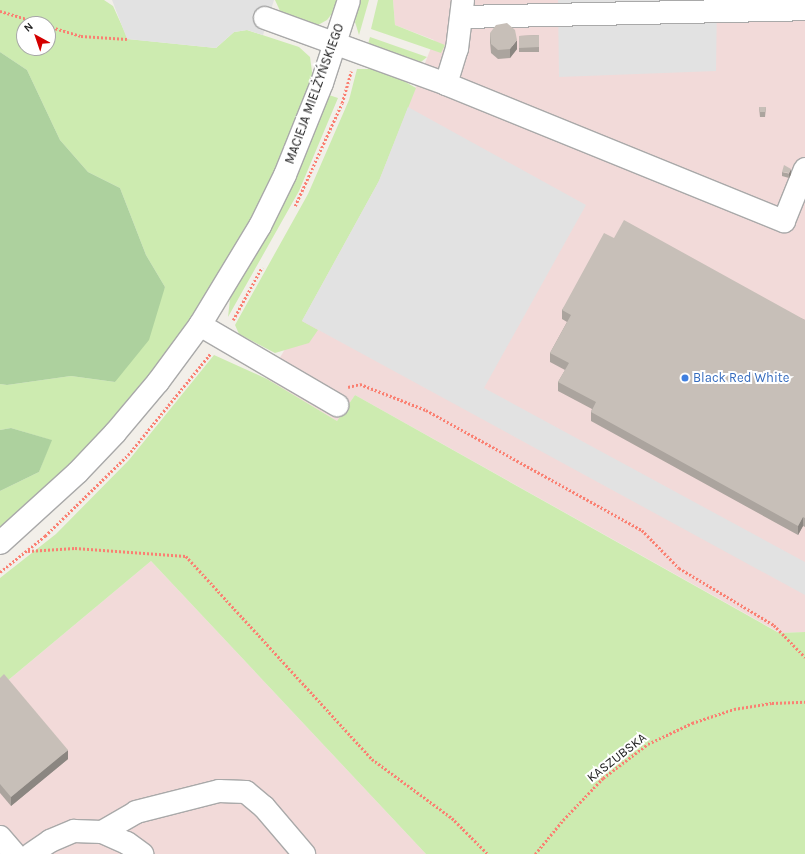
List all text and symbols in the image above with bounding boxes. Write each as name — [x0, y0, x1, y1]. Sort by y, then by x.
north arrow — [16, 16, 56, 56]
text: N — [21, 20, 36, 35]
street label: MACIEJA MIELŻYŃSKIEGO — [282, 22, 348, 166]
place label: Black Red White — [693, 370, 789, 386]
marker: Black Red White — [680, 373, 690, 383]
street label: KASZUBSKA — [584, 730, 650, 786]

